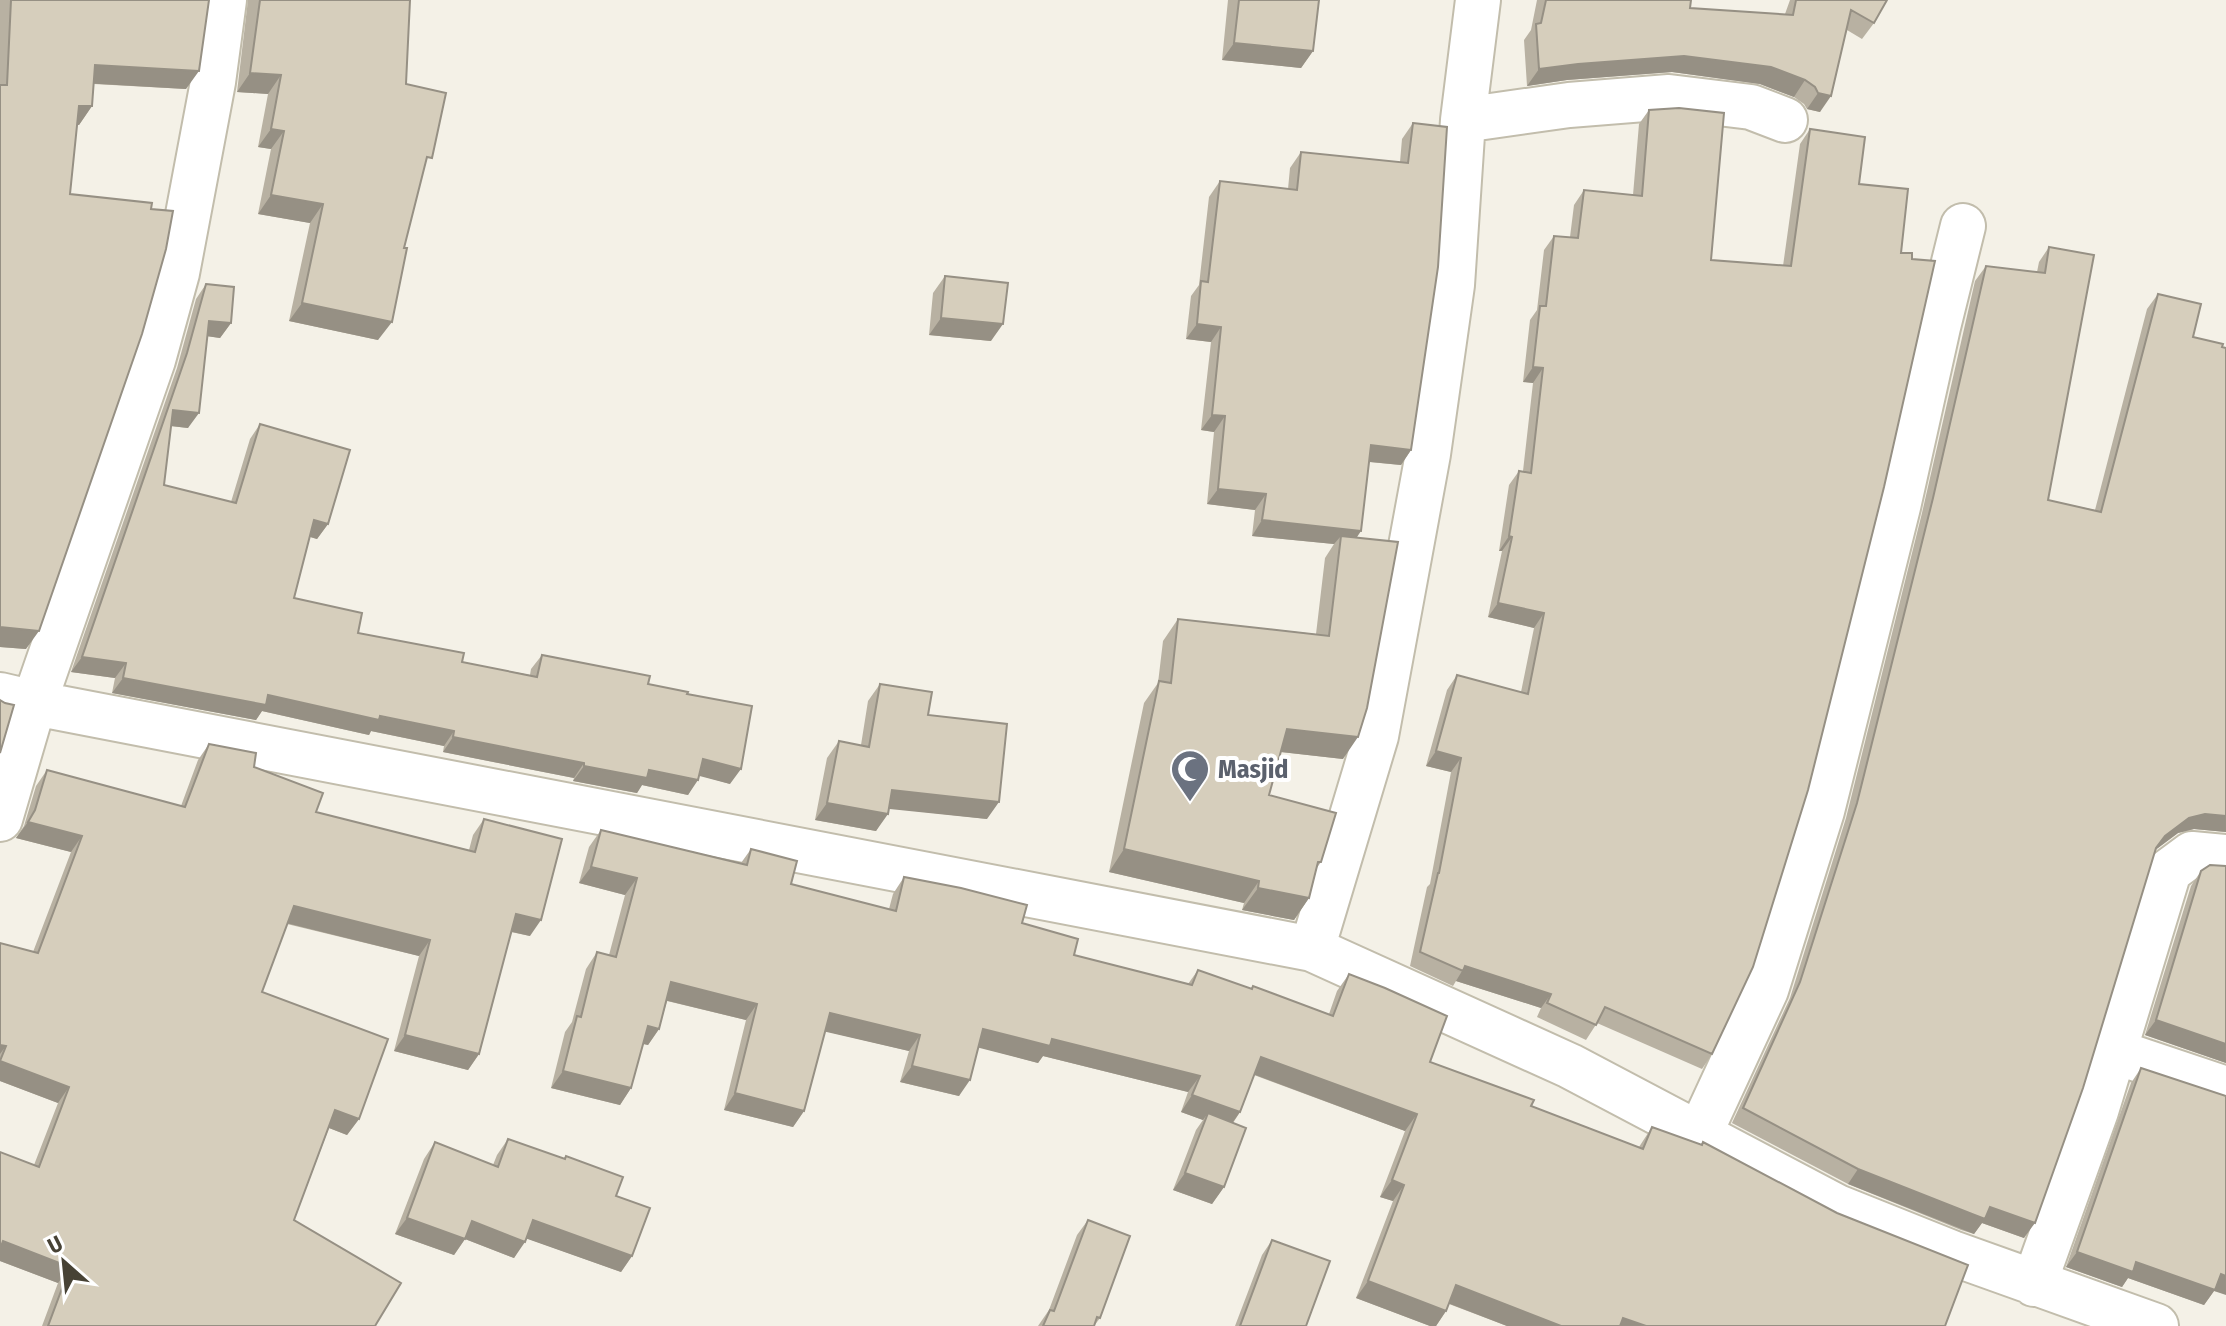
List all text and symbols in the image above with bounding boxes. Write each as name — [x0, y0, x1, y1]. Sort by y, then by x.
mosque icon: Masjid — [1169, 748, 1211, 803]
place label: Masjid — [1218, 754, 1289, 785]
north arrow — [24, 1222, 104, 1302]
text: U — [43, 1230, 67, 1260]

